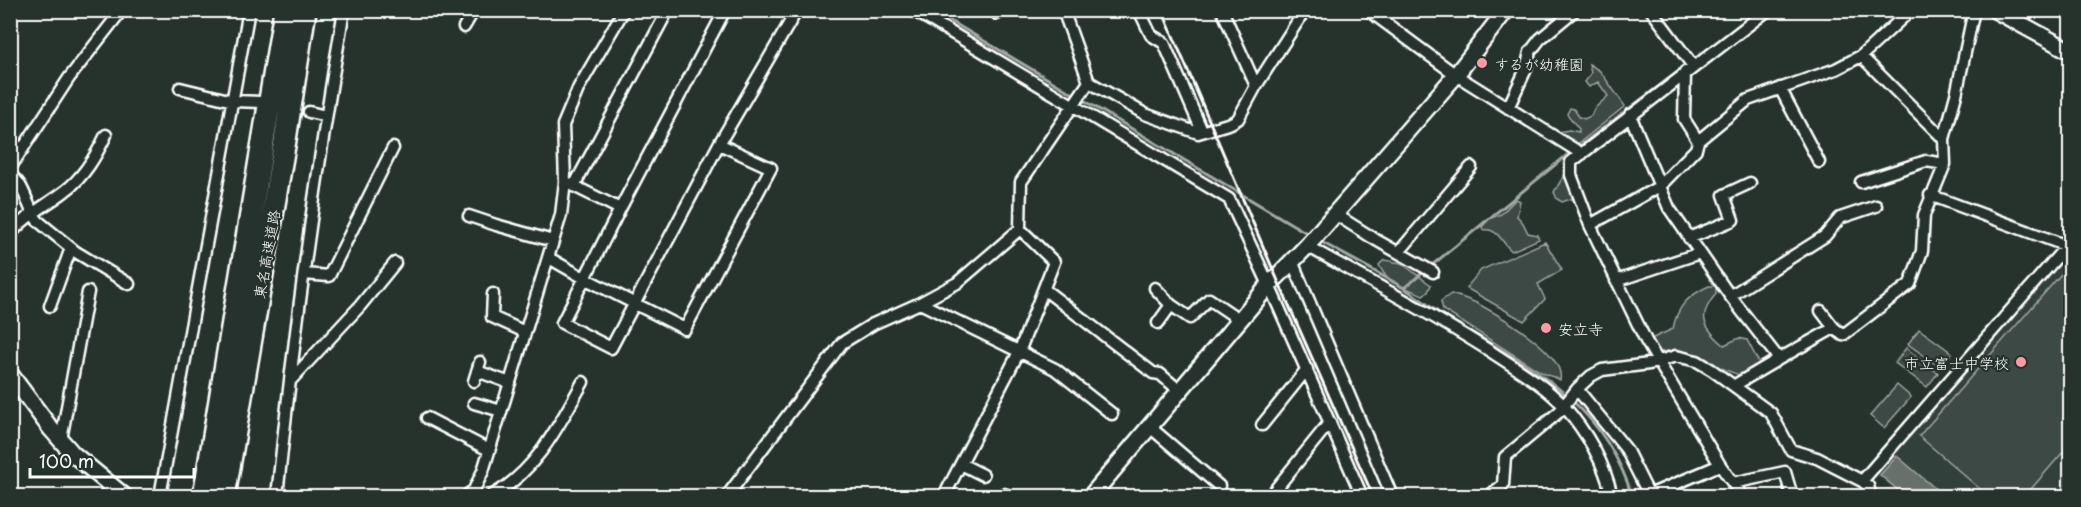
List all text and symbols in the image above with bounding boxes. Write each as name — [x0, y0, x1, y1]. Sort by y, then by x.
place label: するが幼稚園 — [1494, 52, 1584, 75]
marker: するが幼稚園 — [1475, 56, 1489, 70]
street label: 東名高速道路 — [247, 208, 285, 300]
place label: 安立寺 — [1558, 317, 1603, 340]
marker: 安立寺 — [1539, 321, 1553, 335]
place label: 市立富士中学校 — [1904, 351, 2009, 374]
marker: 市立富士中学校 — [2014, 355, 2028, 369]
scale bar — [30, 441, 194, 479]
text: 100 m — [39, 447, 94, 474]

